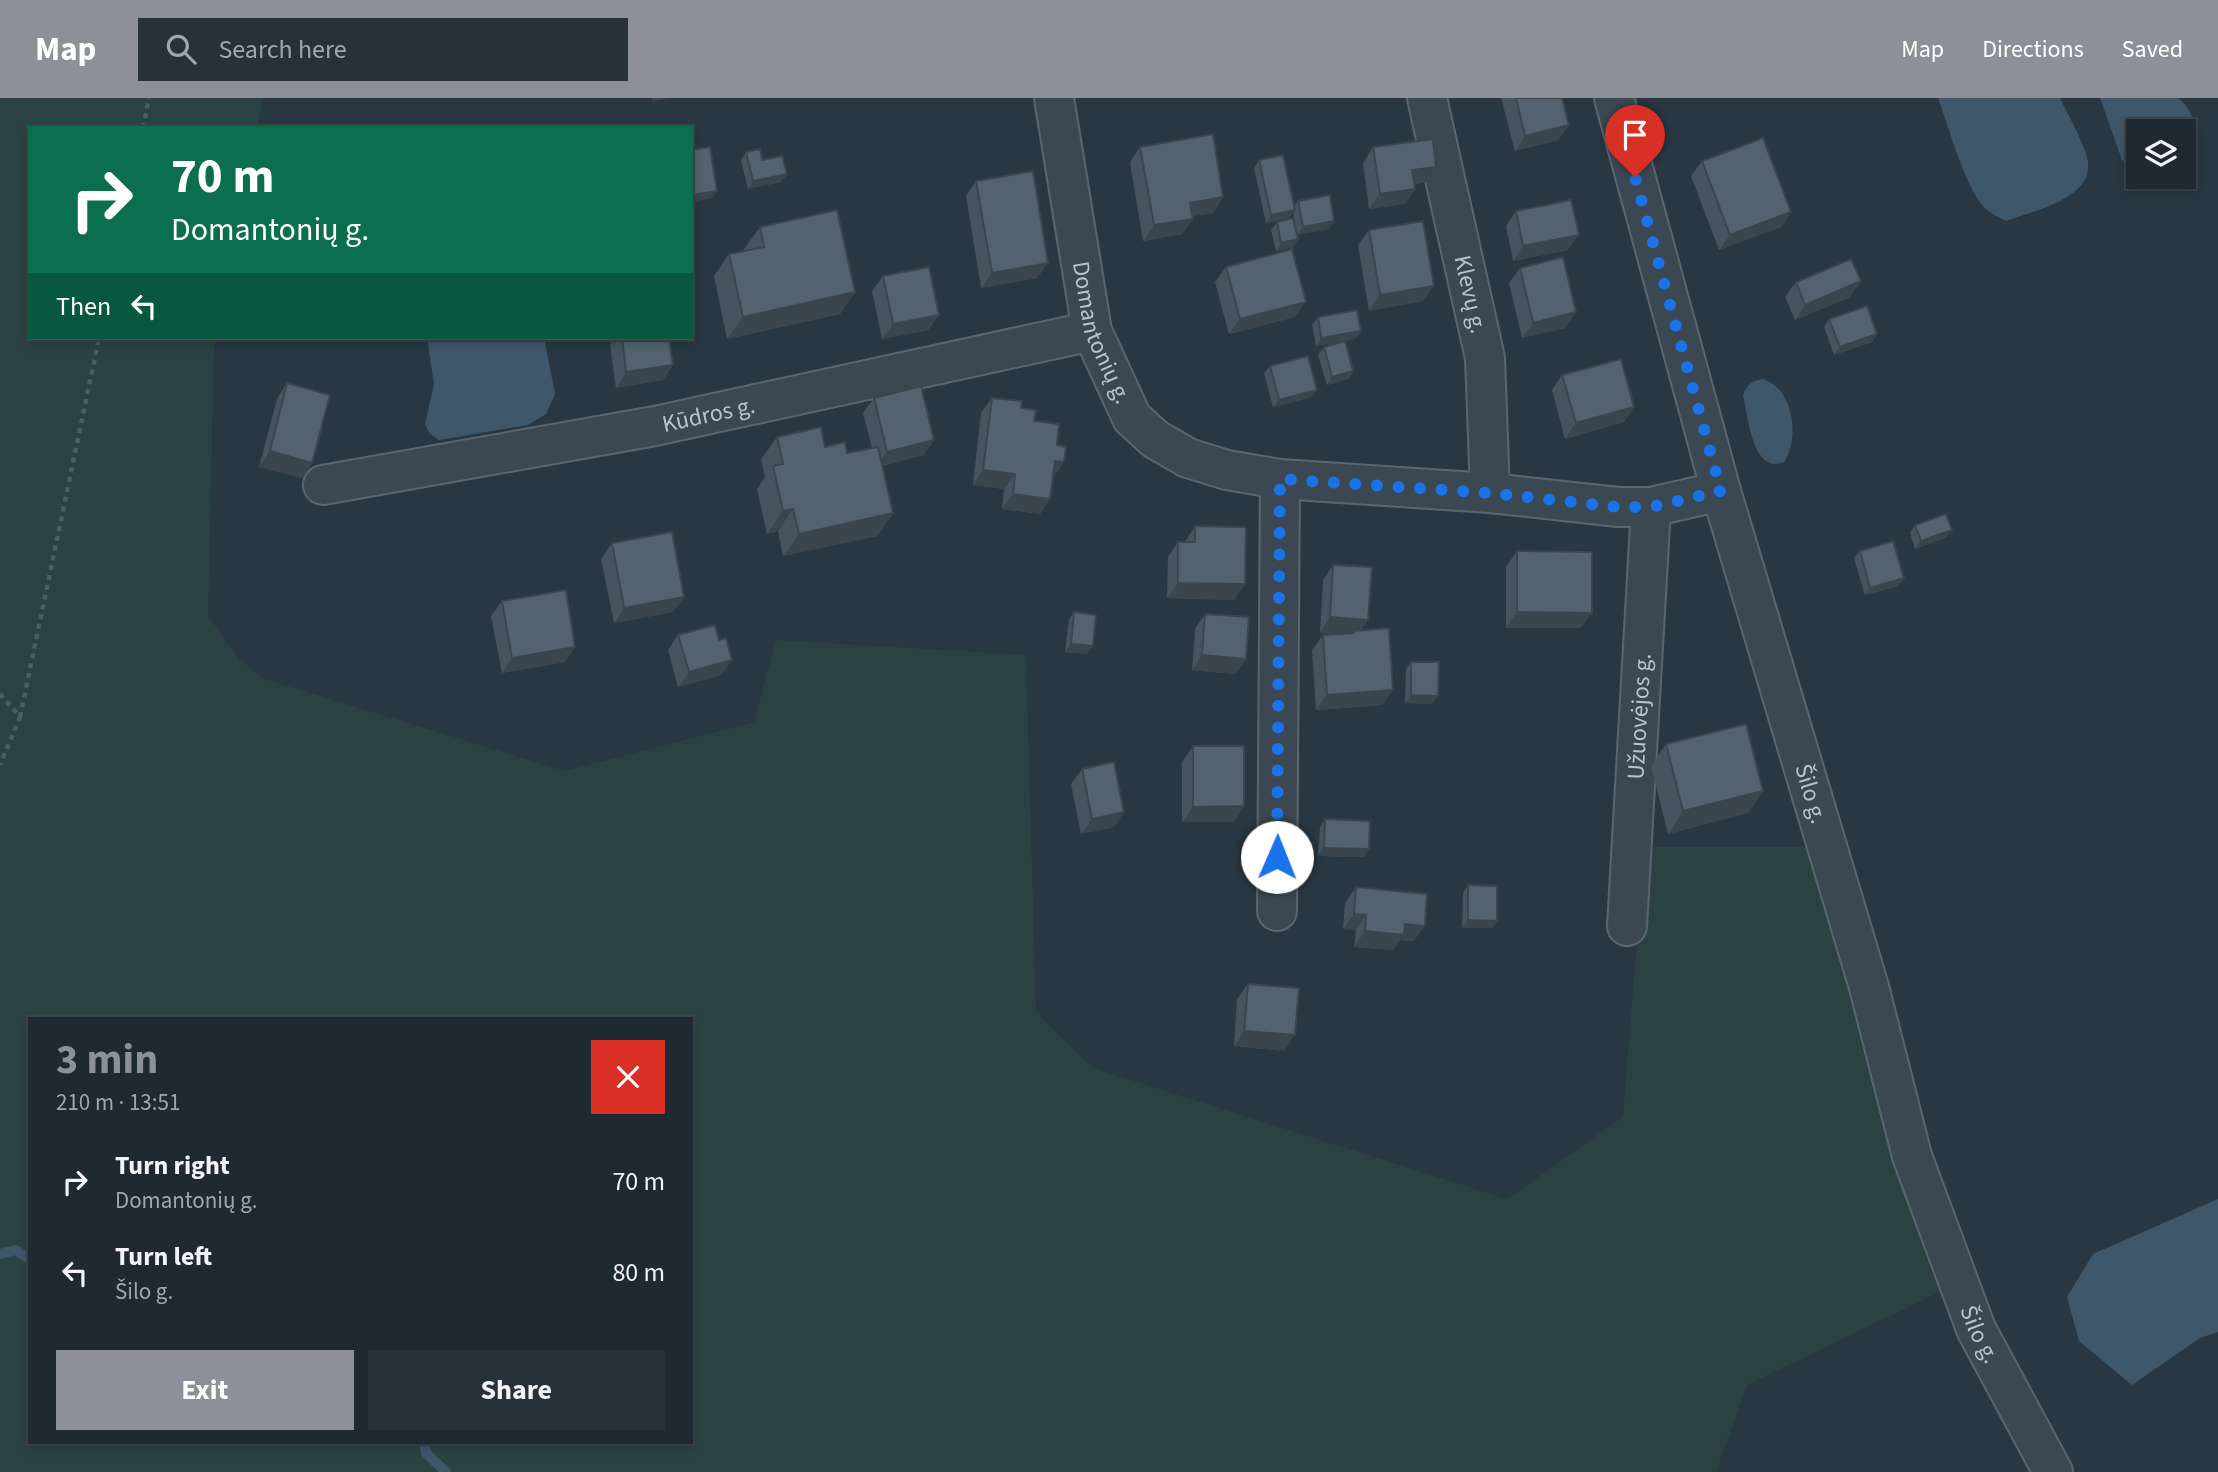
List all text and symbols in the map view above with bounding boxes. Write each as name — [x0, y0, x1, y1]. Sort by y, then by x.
search box — [138, 18, 628, 81]
text: Map — [35, 26, 96, 73]
icon: search — [162, 30, 200, 68]
text: Search here — [218, 31, 347, 68]
text: Map — [1901, 32, 1944, 67]
text: Directions — [1982, 32, 2084, 67]
text: Saved — [2122, 32, 2183, 67]
pin — [1605, 105, 1665, 177]
icon: arrive — [1616, 116, 1654, 154]
map controls — [2126, 119, 2196, 189]
button: layers — [2126, 119, 2196, 189]
text: 70 m — [171, 142, 275, 212]
icon: right — [56, 154, 147, 245]
text: Domantonių g. — [171, 207, 369, 253]
street label: Klevų g. — [1445, 252, 1496, 337]
street label: Domantonių g. — [1063, 259, 1141, 409]
icon: left — [125, 287, 163, 325]
text: Then — [56, 288, 111, 325]
street label: Kūdros g. — [659, 387, 758, 441]
street label: Užuovėjos g. — [1618, 652, 1660, 780]
street label: Šilo g. — [1786, 759, 1837, 828]
position arrow — [1240, 820, 1314, 894]
text: 3 min — [56, 1030, 158, 1090]
button: close — [591, 1040, 665, 1114]
text: 210 m · 13:51 — [56, 1086, 180, 1119]
text: Turn right — [115, 1147, 230, 1184]
icon: right — [56, 1163, 94, 1201]
text: 70 m — [612, 1163, 665, 1200]
text: Domantonių g. — [115, 1184, 257, 1217]
text: Turn left — [115, 1238, 212, 1275]
icon: left — [56, 1254, 94, 1292]
text: 80 m — [612, 1254, 665, 1291]
text: Šilo g. — [115, 1275, 173, 1308]
street label: Šilo g. — [1951, 1300, 2009, 1370]
button: Exit — [56, 1350, 354, 1430]
button: Share — [368, 1350, 665, 1430]

